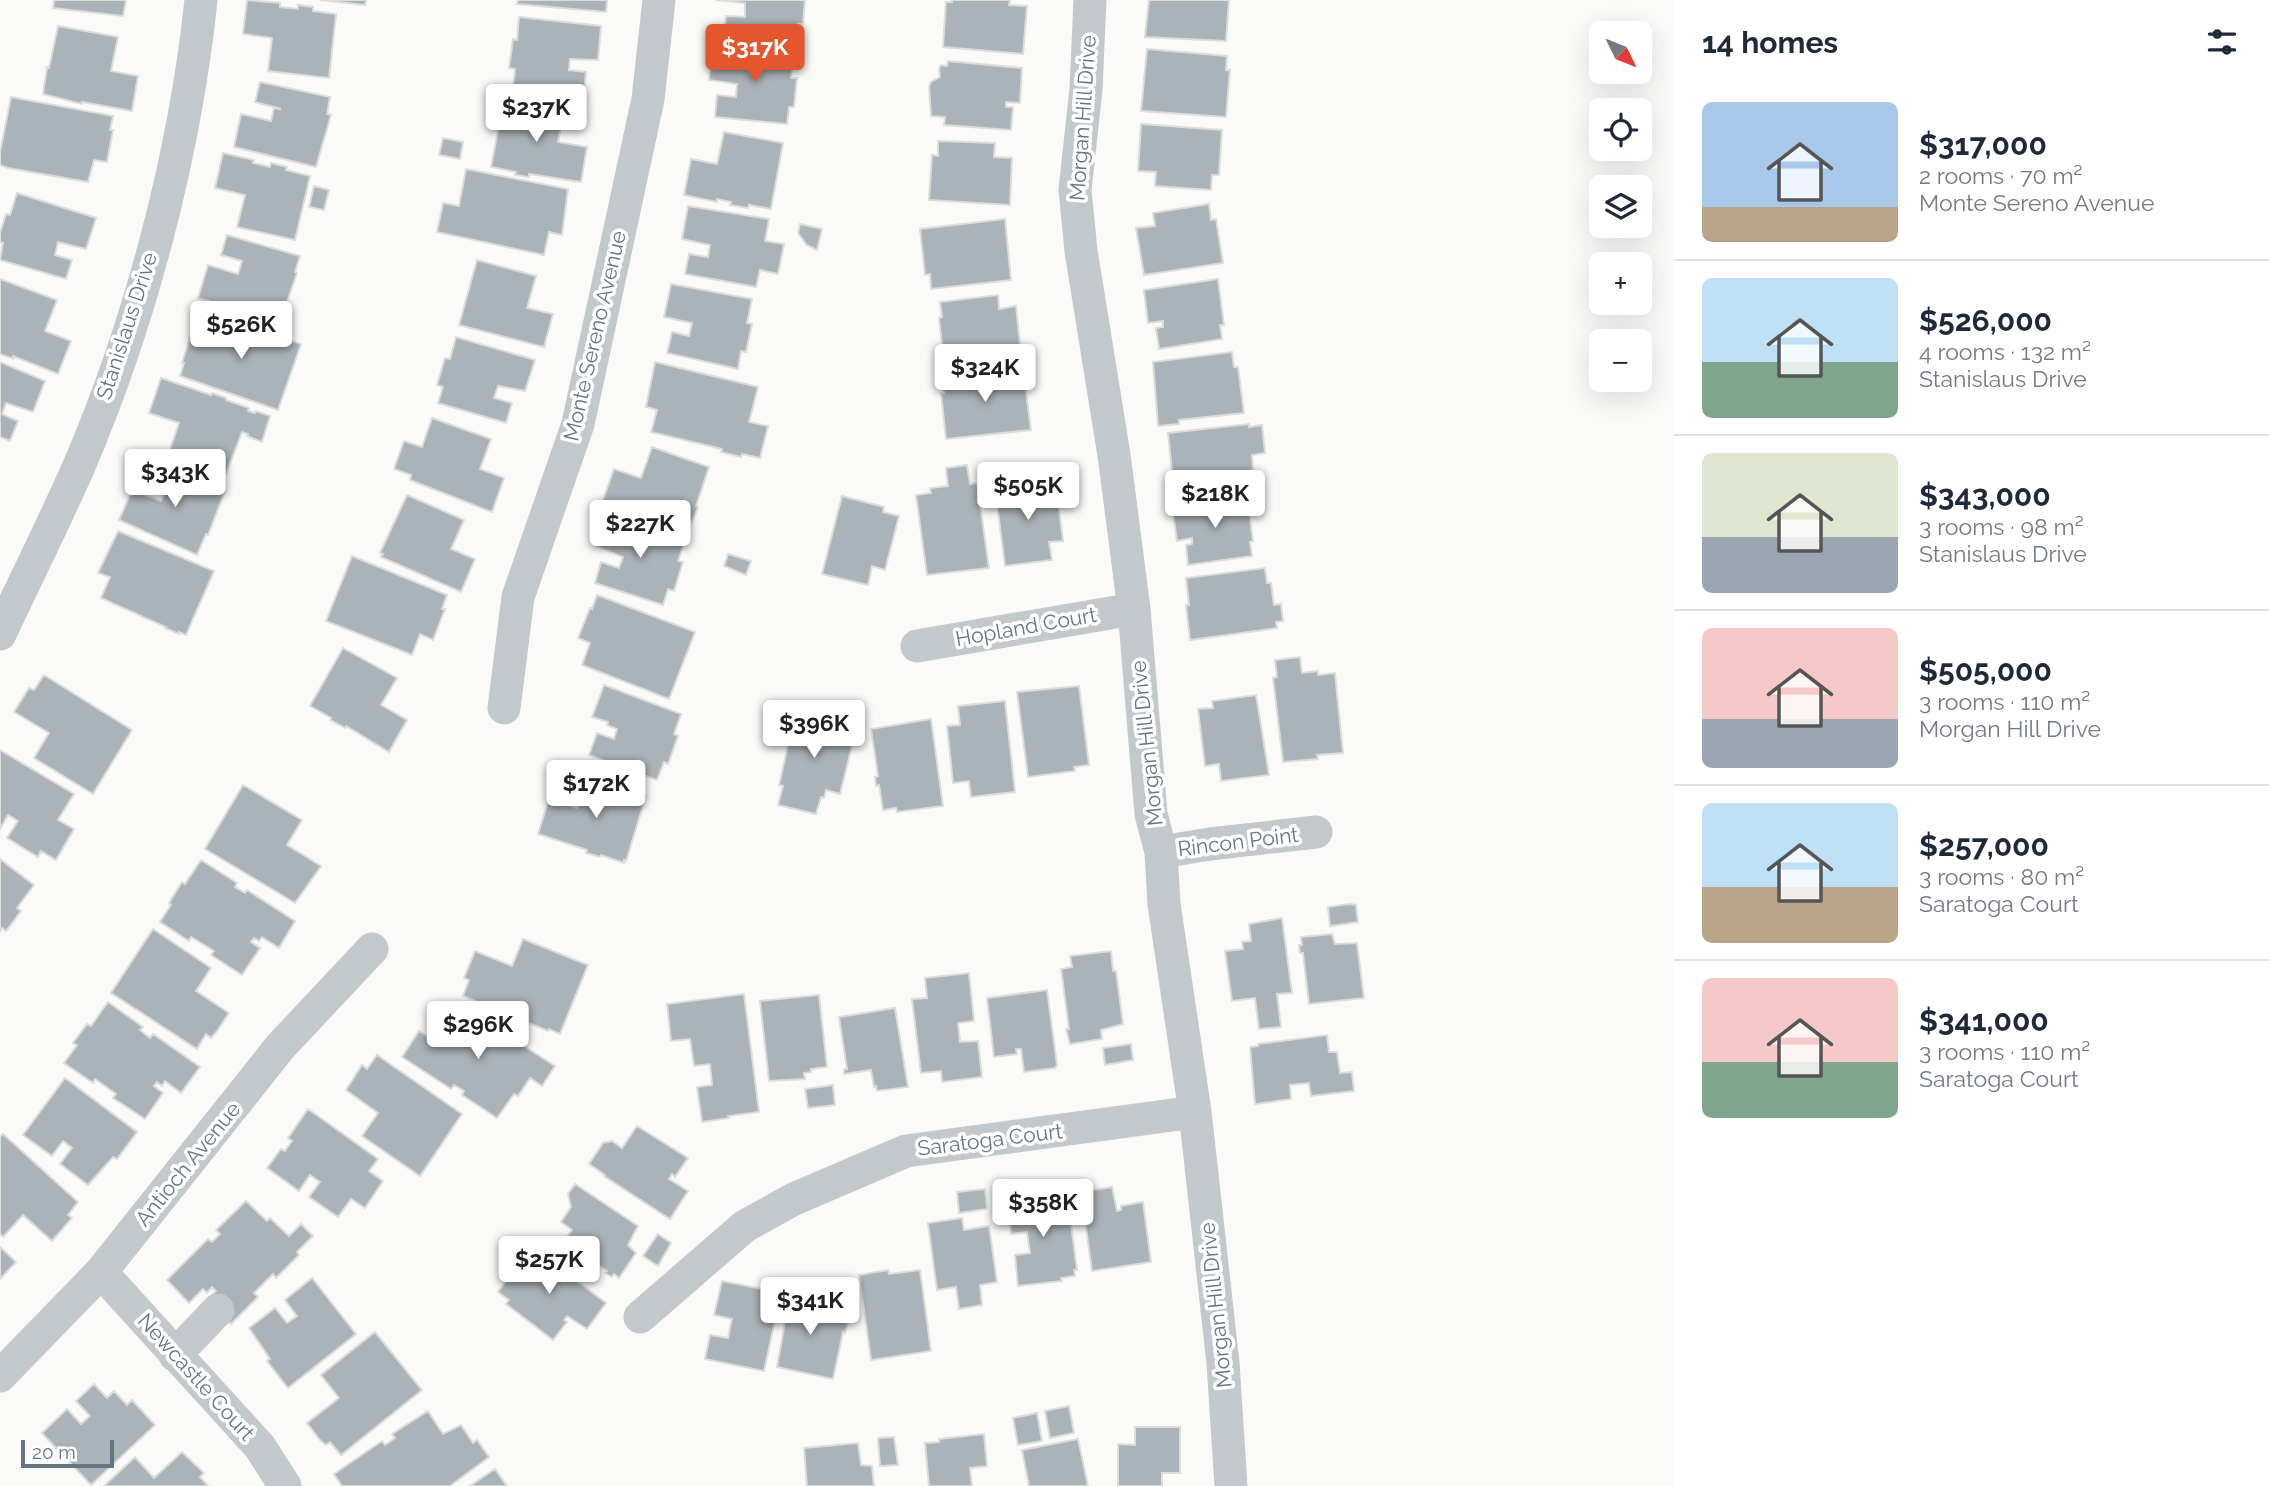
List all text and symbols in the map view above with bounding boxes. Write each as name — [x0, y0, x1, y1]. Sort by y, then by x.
north arrow — [1589, 21, 1652, 84]
map controls — [1589, 21, 1652, 392]
icon: filters — [2203, 23, 2241, 61]
pin: $317K — [706, 24, 804, 84]
text: 14 homes — [1702, 25, 1838, 60]
text: $317K — [722, 33, 788, 60]
street label: Morgan Hill Drive — [1064, 34, 1101, 202]
pin: $237K — [487, 85, 585, 144]
text: $237K — [502, 93, 570, 120]
button: locate — [1589, 98, 1652, 161]
text: $317,000 — [1919, 127, 2047, 162]
icon: home — [1758, 130, 1842, 214]
text: 2 rooms · 70 m² — [1919, 162, 2082, 189]
button: layers — [1589, 175, 1652, 238]
text: Monte Sereno Avenue — [1919, 189, 2154, 216]
street label: Monte Sereno Avenue — [558, 228, 631, 443]
street label: Stanislaus Drive — [91, 249, 162, 403]
button: + — [1589, 252, 1652, 315]
pin: $526K — [192, 302, 290, 361]
text: $526,000 — [1919, 303, 2052, 338]
icon: home — [1758, 306, 1842, 390]
text: $526K — [206, 310, 276, 337]
button: − — [1589, 329, 1652, 392]
text: 4 rooms · 132 m² — [1919, 338, 2091, 365]
pin: $324K — [936, 344, 1034, 404]
text: $324K — [951, 353, 1019, 380]
text: Stanislaus Drive — [1919, 365, 2087, 392]
pin: $343K — [126, 449, 224, 509]
text: $343K — [141, 458, 209, 485]
pin: $505K — [979, 462, 1077, 522]
pin: $218K — [1166, 470, 1264, 530]
text: $505K — [993, 471, 1063, 498]
text: $343,000 — [1919, 478, 2051, 513]
text: $218K — [1181, 479, 1249, 506]
icon: home — [1758, 481, 1842, 565]
pin: $227K — [591, 500, 689, 560]
text: $227K — [606, 509, 674, 536]
text: 3 rooms · 98 m² — [1919, 513, 2084, 540]
text: Stanislaus Drive — [1919, 540, 2087, 567]
street label: Hopland Court — [954, 602, 1098, 651]
text: $505,000 — [1919, 653, 2052, 688]
icon: home — [1758, 656, 1842, 740]
street label: Morgan Hill Drive — [1125, 659, 1168, 827]
text: 3 rooms · 110 m² — [1919, 688, 2090, 715]
pin: $396K — [765, 700, 863, 760]
text: $396K — [779, 709, 849, 736]
text: Morgan Hill Drive — [1919, 715, 2101, 742]
pin: $172K — [547, 760, 645, 820]
text: $172K — [562, 769, 630, 796]
street label: Rincon Point — [1176, 822, 1300, 861]
text: $257,000 — [1919, 828, 2049, 863]
icon: home — [1758, 831, 1842, 915]
text: 3 rooms · 80 m² — [1919, 863, 2084, 890]
text: Saratoga Court — [1919, 890, 2079, 917]
pin: $296K — [429, 1002, 527, 1061]
text: $341,000 — [1919, 1003, 2049, 1038]
icon: home — [1758, 1006, 1842, 1090]
text: $296K — [443, 1010, 513, 1037]
text: 3 rooms · 110 m² — [1919, 1038, 2090, 1065]
text: Saratoga Court — [1919, 1065, 2079, 1092]
street label: Antioch Avenue — [130, 1097, 245, 1231]
street label: Saratoga Court — [916, 1118, 1064, 1161]
pin: $358K — [994, 1180, 1092, 1239]
text: $358K — [1008, 1188, 1078, 1215]
street label: Morgan Hill Drive — [1194, 1221, 1237, 1389]
pin: $257K — [500, 1236, 598, 1296]
text: $257K — [515, 1245, 583, 1272]
pin: $341K — [761, 1278, 859, 1337]
text: $341K — [776, 1286, 844, 1313]
street label: Newcastle Court — [133, 1308, 260, 1445]
scale bar — [21, 1437, 114, 1469]
text: 20 m — [32, 1441, 76, 1463]

